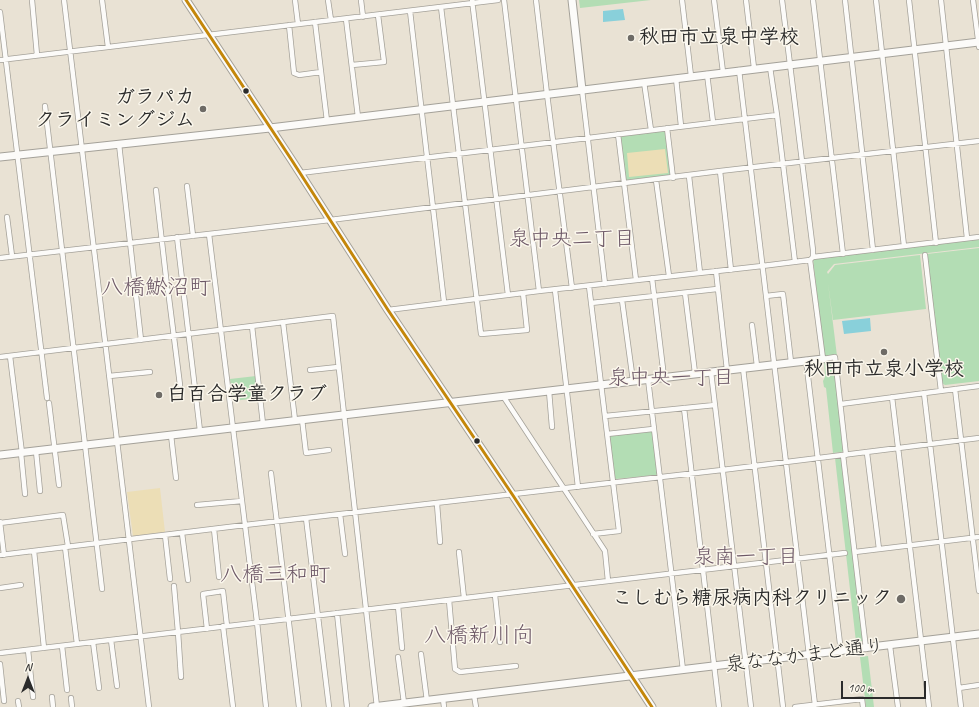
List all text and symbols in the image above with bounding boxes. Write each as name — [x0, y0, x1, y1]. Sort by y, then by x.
place label: 秋田市立泉中学校 — [639, 26, 799, 50]
marker: 秋田市立泉中学校 — [626, 33, 636, 43]
place label: ガラパカ クライミングジム — [35, 86, 195, 133]
unlabelled marker — [241, 86, 251, 96]
marker: ガラパカ クライミングジム — [198, 104, 208, 114]
district label: 泉中央二丁目 — [509, 226, 635, 252]
district label: 八橋鯲沼町 — [101, 275, 211, 301]
marker: 秋田市立泉小学校 — [879, 347, 889, 357]
place label: 秋田市立泉小学校 — [804, 358, 964, 382]
district label: 泉中央一丁目 — [608, 365, 734, 391]
place label: 白百合学童クラブ — [167, 383, 327, 407]
marker: 白百合学童クラブ — [154, 390, 164, 400]
unlabelled marker — [472, 436, 482, 446]
district label: 泉南一丁目 — [694, 544, 798, 570]
district label: 八橋三和町 — [220, 562, 330, 588]
place label: こしむら糖尿病内科クリニック — [612, 587, 892, 611]
marker: こしむら糖尿病内科クリニック — [895, 593, 907, 605]
district label: 八橋新川向 — [424, 623, 534, 649]
street label: 泉ななかまど通り — [724, 634, 886, 678]
north arrow — [8, 659, 48, 699]
text: N — [25, 660, 31, 674]
scale bar — [843, 673, 928, 699]
text: 100 m — [848, 680, 874, 696]

